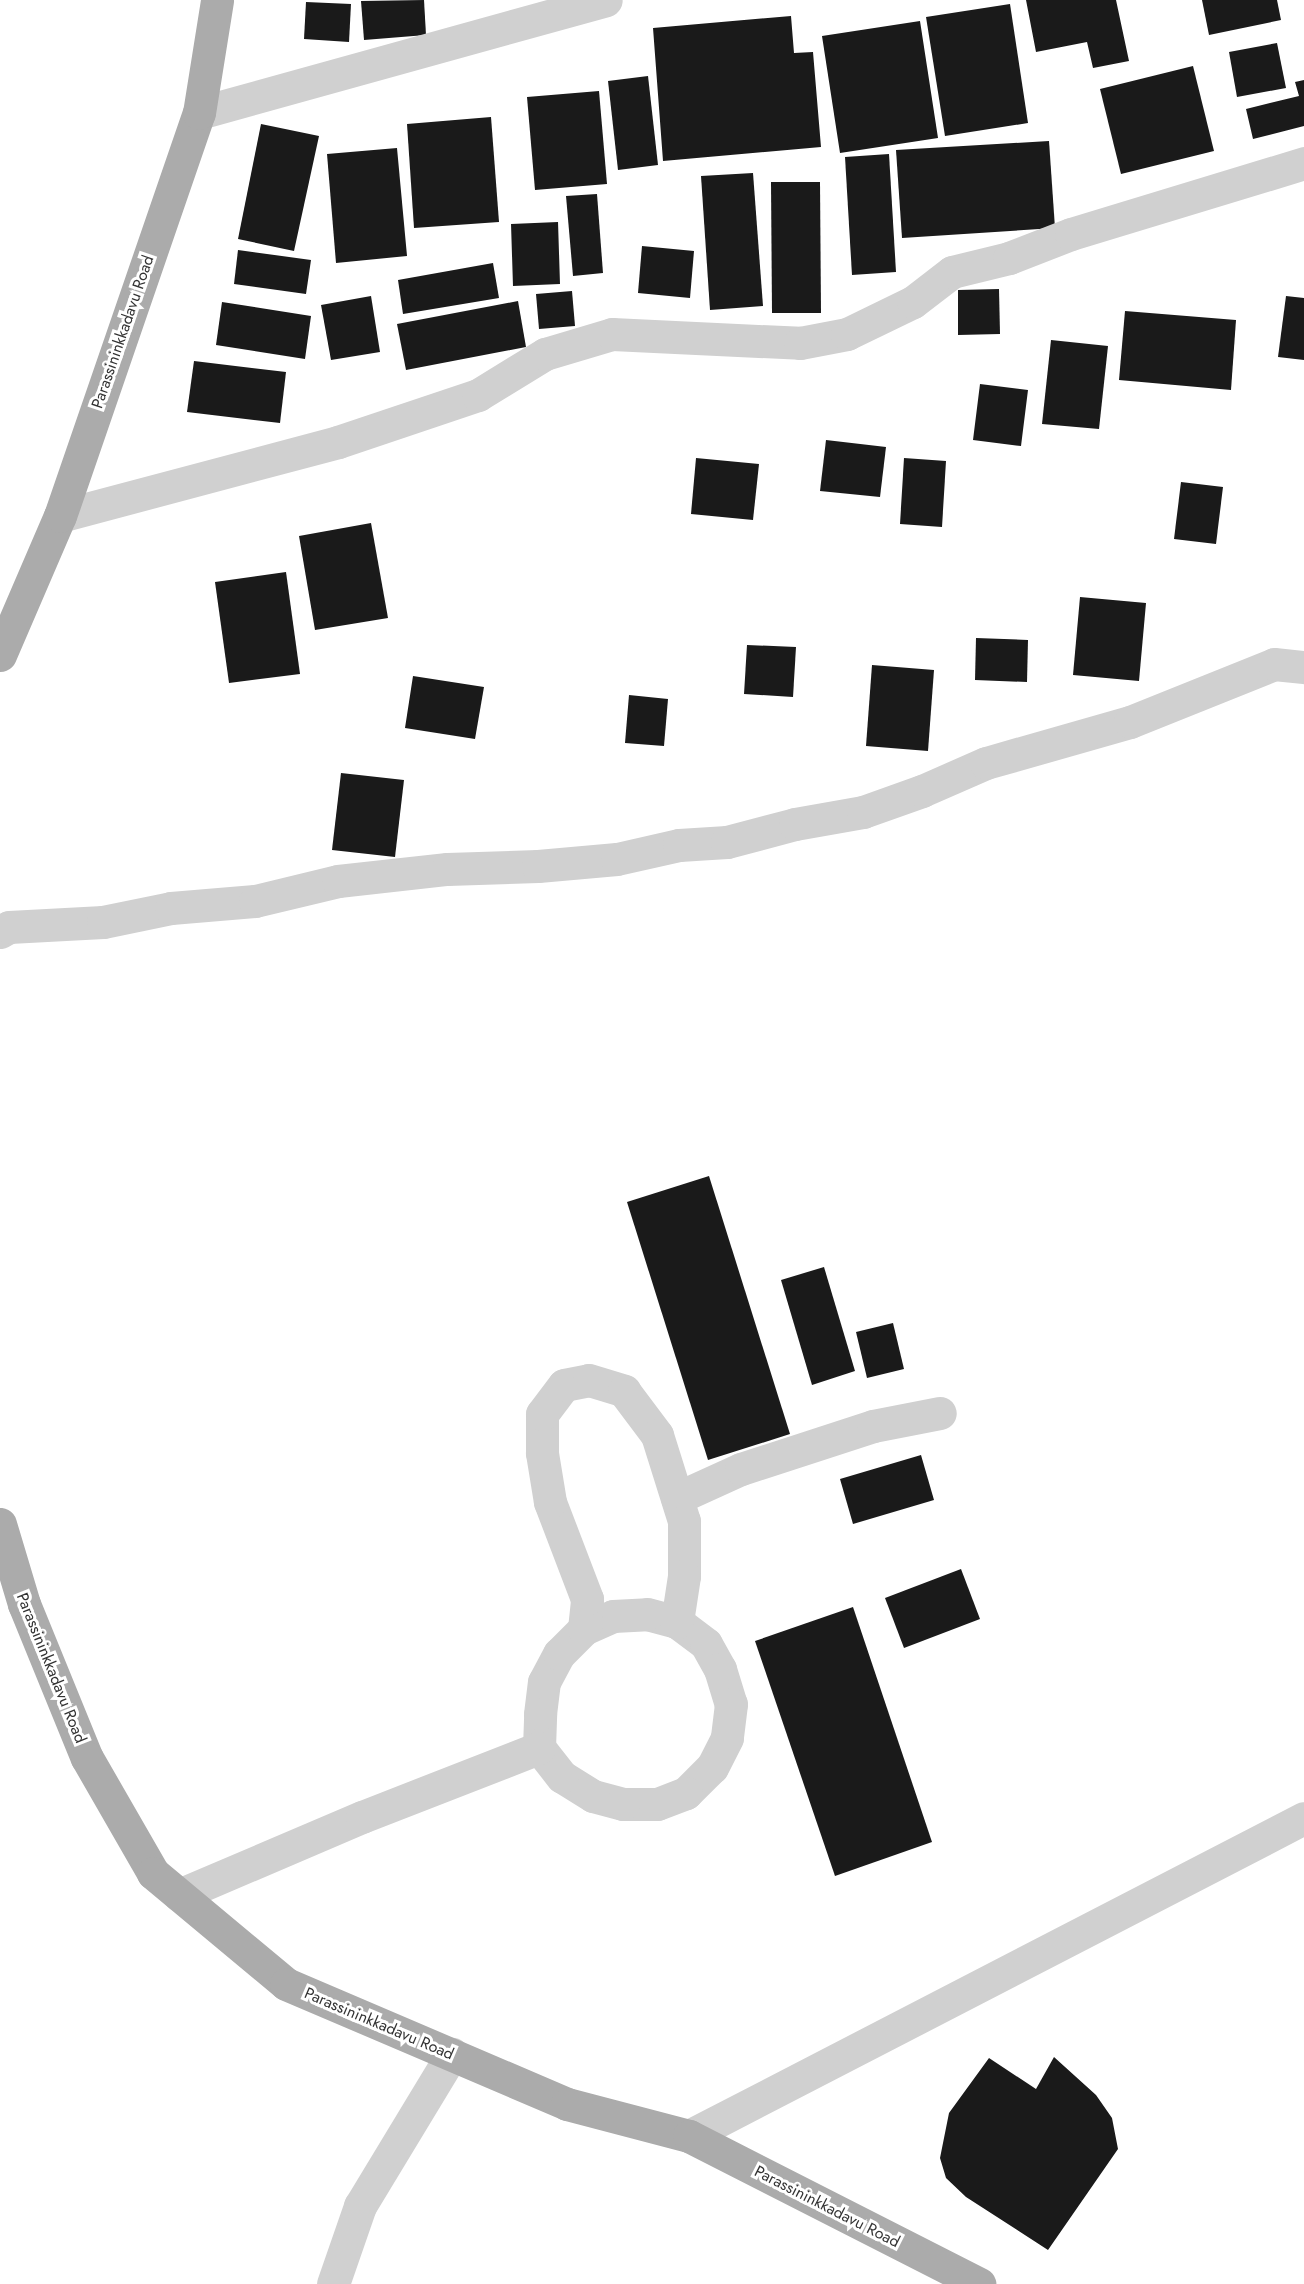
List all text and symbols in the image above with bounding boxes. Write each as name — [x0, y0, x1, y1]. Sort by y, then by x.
street label: Parassininkkadavu Road — [88, 253, 158, 411]
street label: Parassininkkadavu Road — [12, 1590, 90, 1746]
street label: Parassininkkadavu Road — [301, 1984, 457, 2064]
street label: Parassininkkadavu Road — [751, 2162, 903, 2252]

